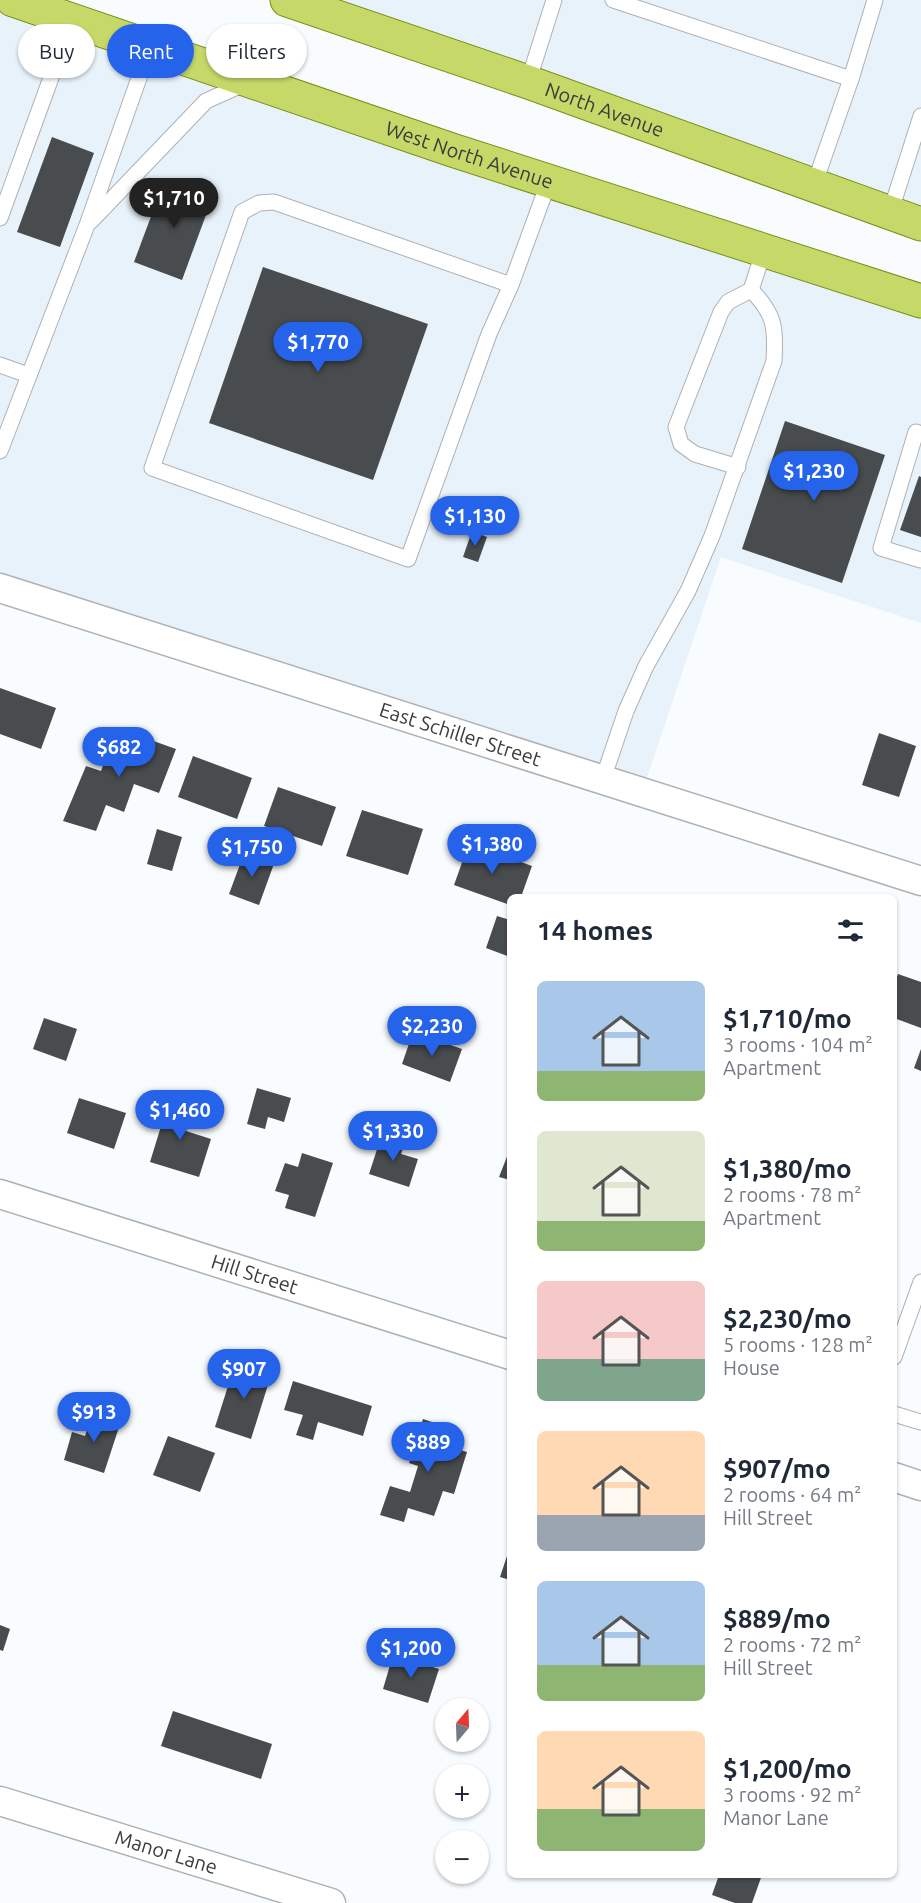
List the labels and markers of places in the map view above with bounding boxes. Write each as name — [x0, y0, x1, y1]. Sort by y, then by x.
pin: $1,710 — [125, 178, 223, 229]
pin: $1,770 — [269, 322, 367, 373]
pin: $1,230 — [765, 451, 863, 502]
pin: $1,130 — [426, 496, 524, 547]
pin: $682 — [83, 727, 155, 778]
pin: $1,380 — [443, 824, 541, 875]
pin: $1,750 — [203, 827, 301, 878]
pin: $2,230 — [383, 1006, 481, 1057]
pin: $1,460 — [131, 1090, 229, 1141]
pin: $1,330 — [344, 1111, 442, 1162]
pin: $907 — [208, 1349, 280, 1400]
pin: $913 — [58, 1392, 130, 1443]
pin: $889 — [392, 1422, 464, 1473]
pin: $1,200 — [362, 1628, 460, 1679]

